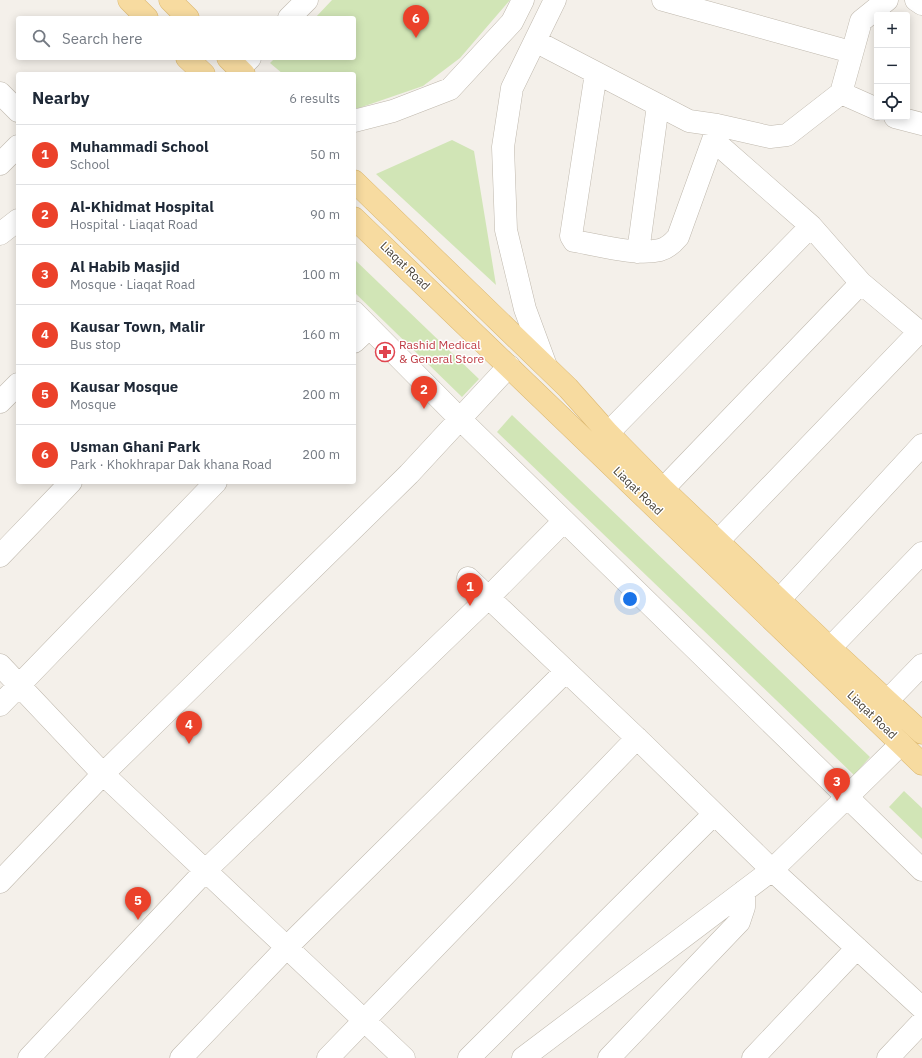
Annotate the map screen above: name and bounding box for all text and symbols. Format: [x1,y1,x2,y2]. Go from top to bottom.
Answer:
pin: 6 [403,5,429,38]
map controls [874,12,910,120]
button: + [874,12,910,48]
search box [16,16,356,60]
icon: search [30,27,52,49]
text: Search here [62,29,142,48]
button: − [874,48,910,84]
button: locate [874,84,910,120]
text: Nearby [32,87,90,109]
text: 6 results [289,90,340,107]
text: Muhammadi School [70,137,209,156]
text: 1 [41,146,49,163]
text: 50 m [310,146,340,163]
text: School [70,156,110,173]
text: Al-Khidmat Hospital [70,197,214,216]
text: 2 [41,206,49,223]
text: 90 m [310,206,340,223]
text: Hospital · Liaqat Road [70,216,198,233]
street label: Liaqat Road [377,238,433,293]
text: Al Habib Masjid [70,257,180,276]
text: 3 [41,266,49,283]
text: 100 m [302,266,340,283]
text: Mosque · Liaqat Road [70,276,195,293]
text: Kausar Town, Malir [70,317,205,336]
text: 4 [41,326,49,343]
text: 160 m [302,326,340,343]
text: Bus stop [70,336,121,353]
place label: Rashid Medical & General Store [399,337,485,366]
pharmacy icon: Rashid Medical & General Store [374,341,396,363]
pin: 2 [411,376,437,409]
text: Kausar Mosque [70,377,178,396]
text: 5 [41,386,49,403]
text: 200 m [302,386,340,403]
text: Mosque [70,396,116,413]
text: Usman Ghani Park [70,437,200,456]
text: 6 [41,446,49,463]
text: 200 m [302,446,340,463]
text: Park · Khokhrapar Dak khana Road [70,456,272,473]
street label: Liaqat Road [610,463,666,518]
pin: 1 [457,573,483,606]
your location [620,589,640,609]
street label: Liaqat Road [844,687,900,742]
pin: 4 [176,711,202,744]
pin: 3 [824,768,850,801]
pin: 5 [125,887,151,920]

